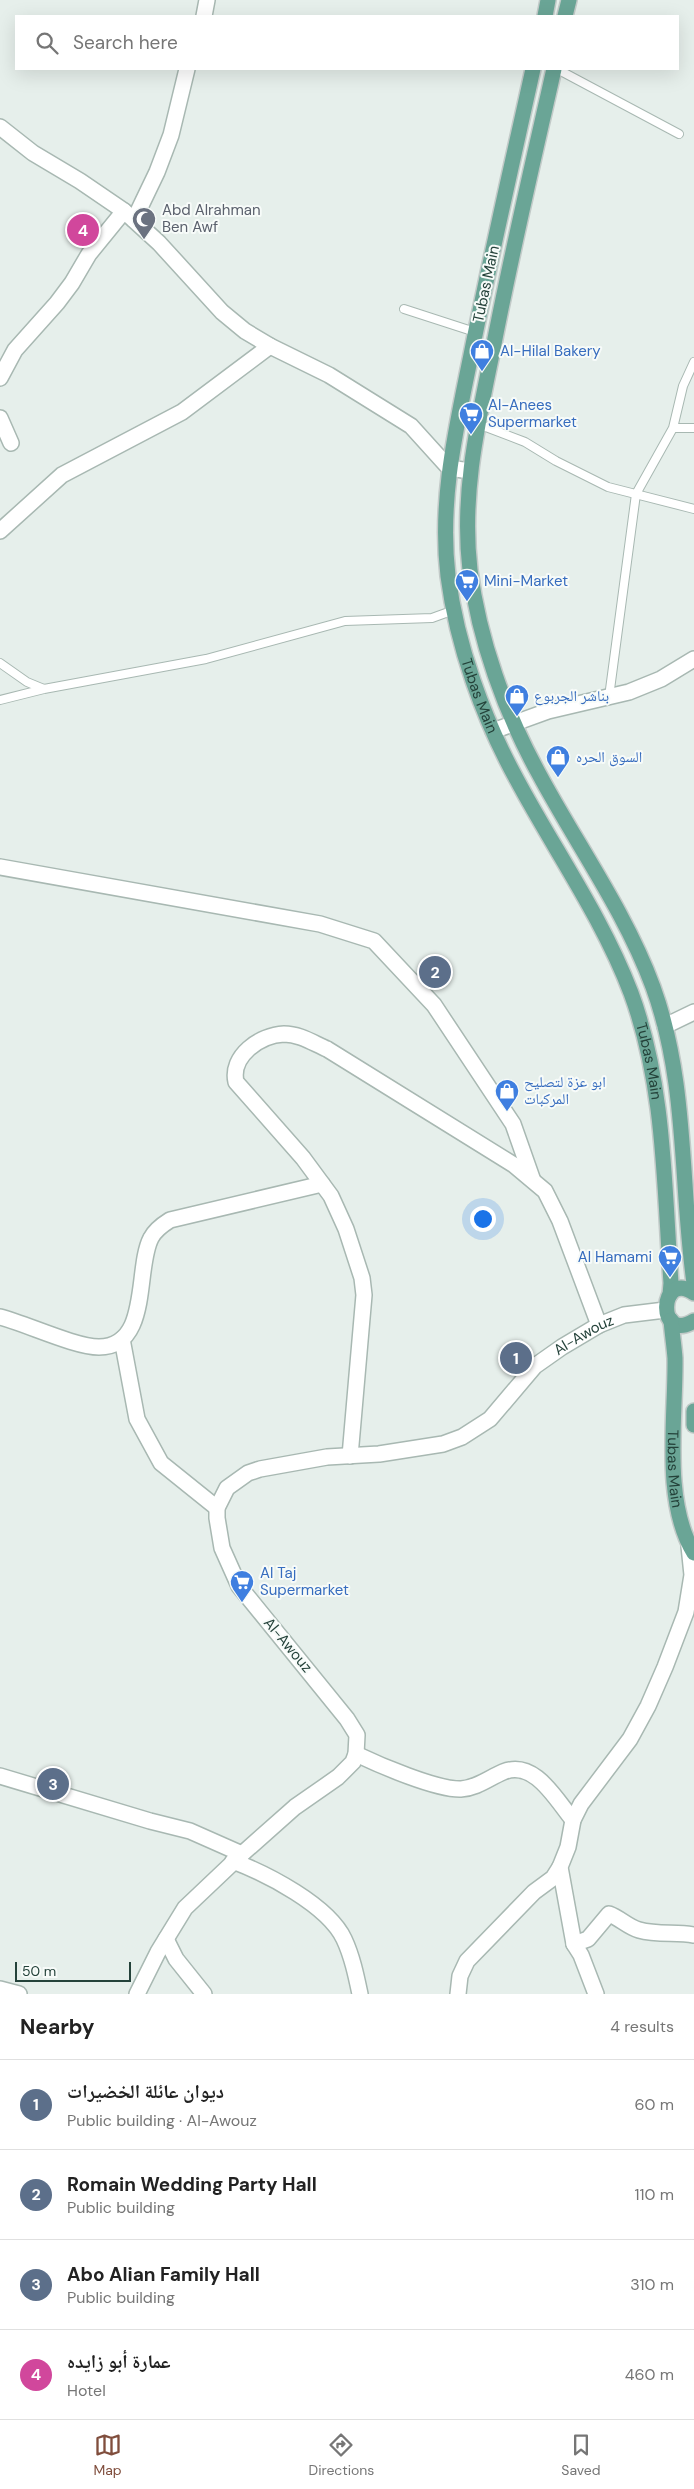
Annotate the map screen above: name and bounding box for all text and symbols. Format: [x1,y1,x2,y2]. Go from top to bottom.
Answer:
search box [15,15,679,70]
icon: search [33,29,61,57]
text: Search here [73,30,178,55]
place label: Abd Alrahman Ben Awf [162,200,261,237]
mosque icon: Abd Alrahman Ben Awf [131,206,157,240]
pin: 4 [67,211,99,249]
street label: Tubas Main [468,244,504,324]
shop icon: Al-Hilal Bakery [469,338,495,372]
place label: Al-Hilal Bakery [500,341,601,361]
place label: Al-Anees Supermarket [488,395,577,432]
supermarket icon: Al-Anees Supermarket [458,401,484,435]
supermarket icon: Mini-Market [454,568,480,602]
place label: Mini-Market [484,571,568,591]
street label: Tubas Main [456,656,503,736]
shop icon: بناشر الجربوع [504,683,530,717]
place label: بناشر الجربوع [534,686,609,706]
shop icon: السوق الحره [545,744,571,778]
place label: السوق الحره [576,747,642,767]
pin: 2 [419,953,451,991]
street label: Tubas Main [631,1020,667,1101]
place label: ابو عزة لتصليح المركبات [524,1072,606,1109]
shop icon: ابو عزة لتصليح المركبات [494,1078,520,1112]
your location [470,1206,496,1232]
supermarket icon: Al Hamami [657,1244,683,1278]
place label: Al Hamami [578,1247,652,1267]
street label: Al-Awouz [550,1310,616,1360]
pin: 1 [500,1339,532,1377]
street label: Tubas Main [663,1429,687,1509]
place label: Al Taj Supermarket [260,1563,349,1600]
supermarket icon: Al Taj Supermarket [229,1569,255,1603]
street label: Al-Awouz [259,1613,317,1677]
pin: 3 [37,1765,69,1803]
scale bar [15,1959,131,1982]
text: 50 m [22,1962,56,1980]
text: Nearby [20,2013,94,2041]
text: 4 results [610,2016,674,2037]
text: ديوان عائلة الخضيرات [67,2079,224,2104]
text: 1 [33,2094,39,2115]
text: 60 m [634,2094,674,2115]
text: Public building · Al-Awouz [67,2110,257,2131]
text: Romain Wedding Party Hall [67,2172,317,2197]
text: 2 [31,2184,41,2205]
text: 110 m [635,2184,674,2205]
text: Public building [67,2197,175,2218]
text: Abo Alian Family Hall [67,2262,260,2287]
text: 3 [31,2274,41,2295]
text: 310 m [630,2274,674,2295]
text: Public building [67,2287,175,2308]
text: عمارة أبو زايده [67,2349,171,2374]
text: 4 [31,2364,41,2385]
text: 460 m [625,2364,674,2385]
text: Hotel [67,2380,106,2401]
tab: Map [93,2431,122,2479]
tab: Directions [309,2431,374,2479]
tab: Saved [561,2431,601,2479]

